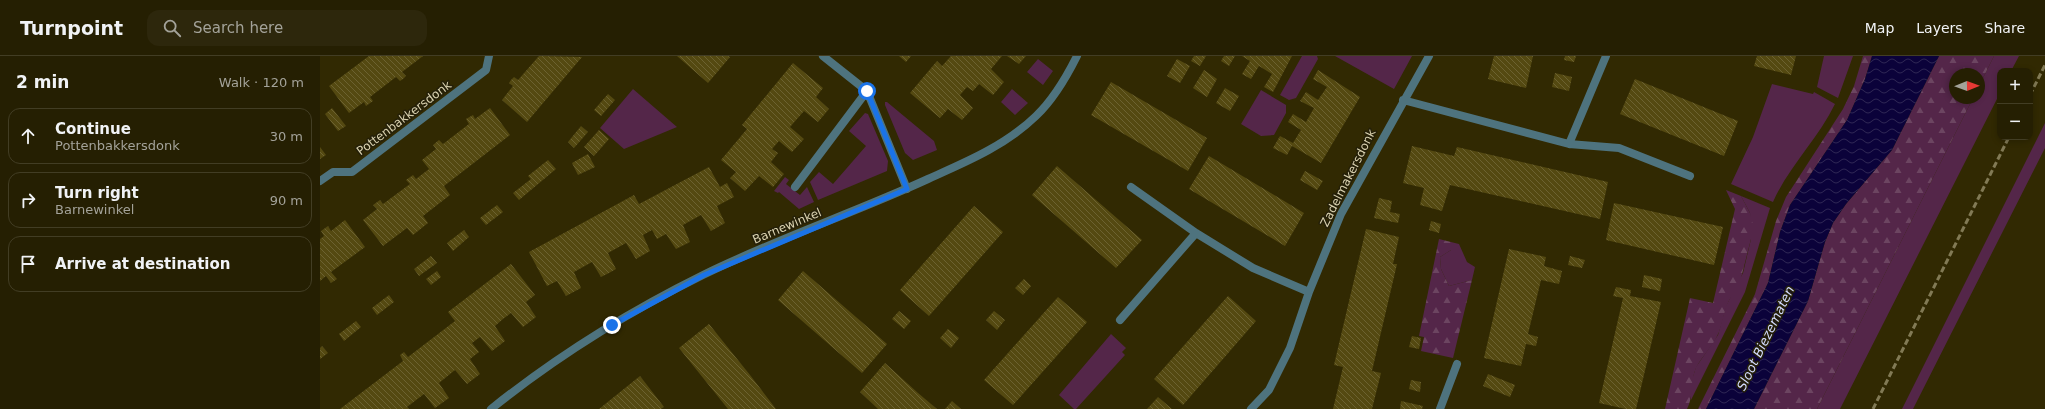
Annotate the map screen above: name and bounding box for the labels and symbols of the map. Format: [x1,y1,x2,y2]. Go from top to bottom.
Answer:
north arrow [1949,68,1985,104]
street label: Pottenbakkersdonk [354,78,454,158]
route start [858,82,876,100]
street label: Zadelmakersdonk [1317,127,1379,229]
street label: Barnewinkel [751,205,823,247]
water label: Sloot Biezematen [1734,284,1797,393]
route end [603,316,621,334]

